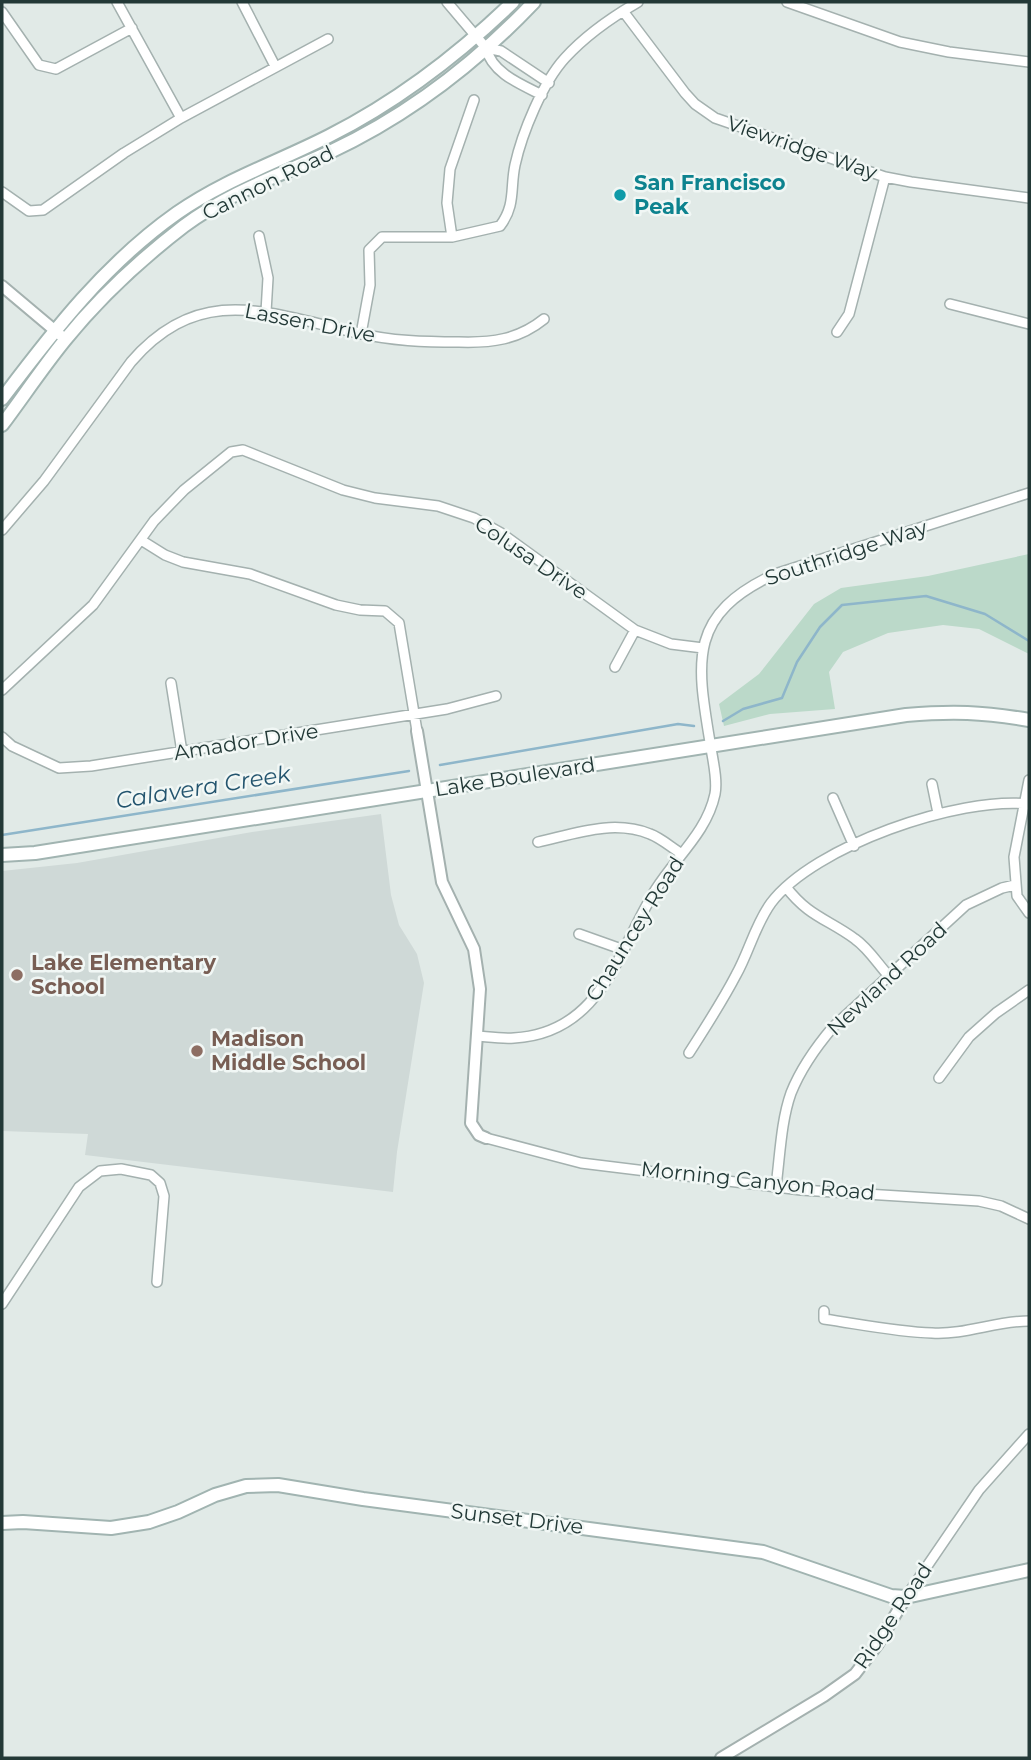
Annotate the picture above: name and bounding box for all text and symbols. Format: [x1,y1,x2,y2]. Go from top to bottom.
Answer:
street label: Viewridge Way [724,110,881,185]
street label: Cannon Road [198,140,338,225]
place label: San Francisco Peak [634,170,786,219]
marker: San Francisco Peak [612,187,628,203]
street label: Lassen Drive [243,298,378,347]
street label: Colusa Drive [470,511,592,604]
street label: Southridge Way [762,514,931,591]
street label: Amador Drive [172,718,320,765]
street label: Lake Boulevard [433,751,597,802]
water label: Calavera Creek [113,759,294,815]
street label: Chauncey Road [580,852,689,1006]
street label: Newland Road [821,917,952,1041]
place label: Lake Elementary School [31,950,216,999]
marker: Lake Elementary School [9,967,25,983]
place label: Madison Middle School [211,1026,366,1075]
marker: Madison Middle School [189,1043,205,1059]
street label: Morning Canyon Road [640,1156,876,1205]
street label: Sunset Drive [449,1498,585,1539]
street label: Ridge Road [848,1558,937,1674]

